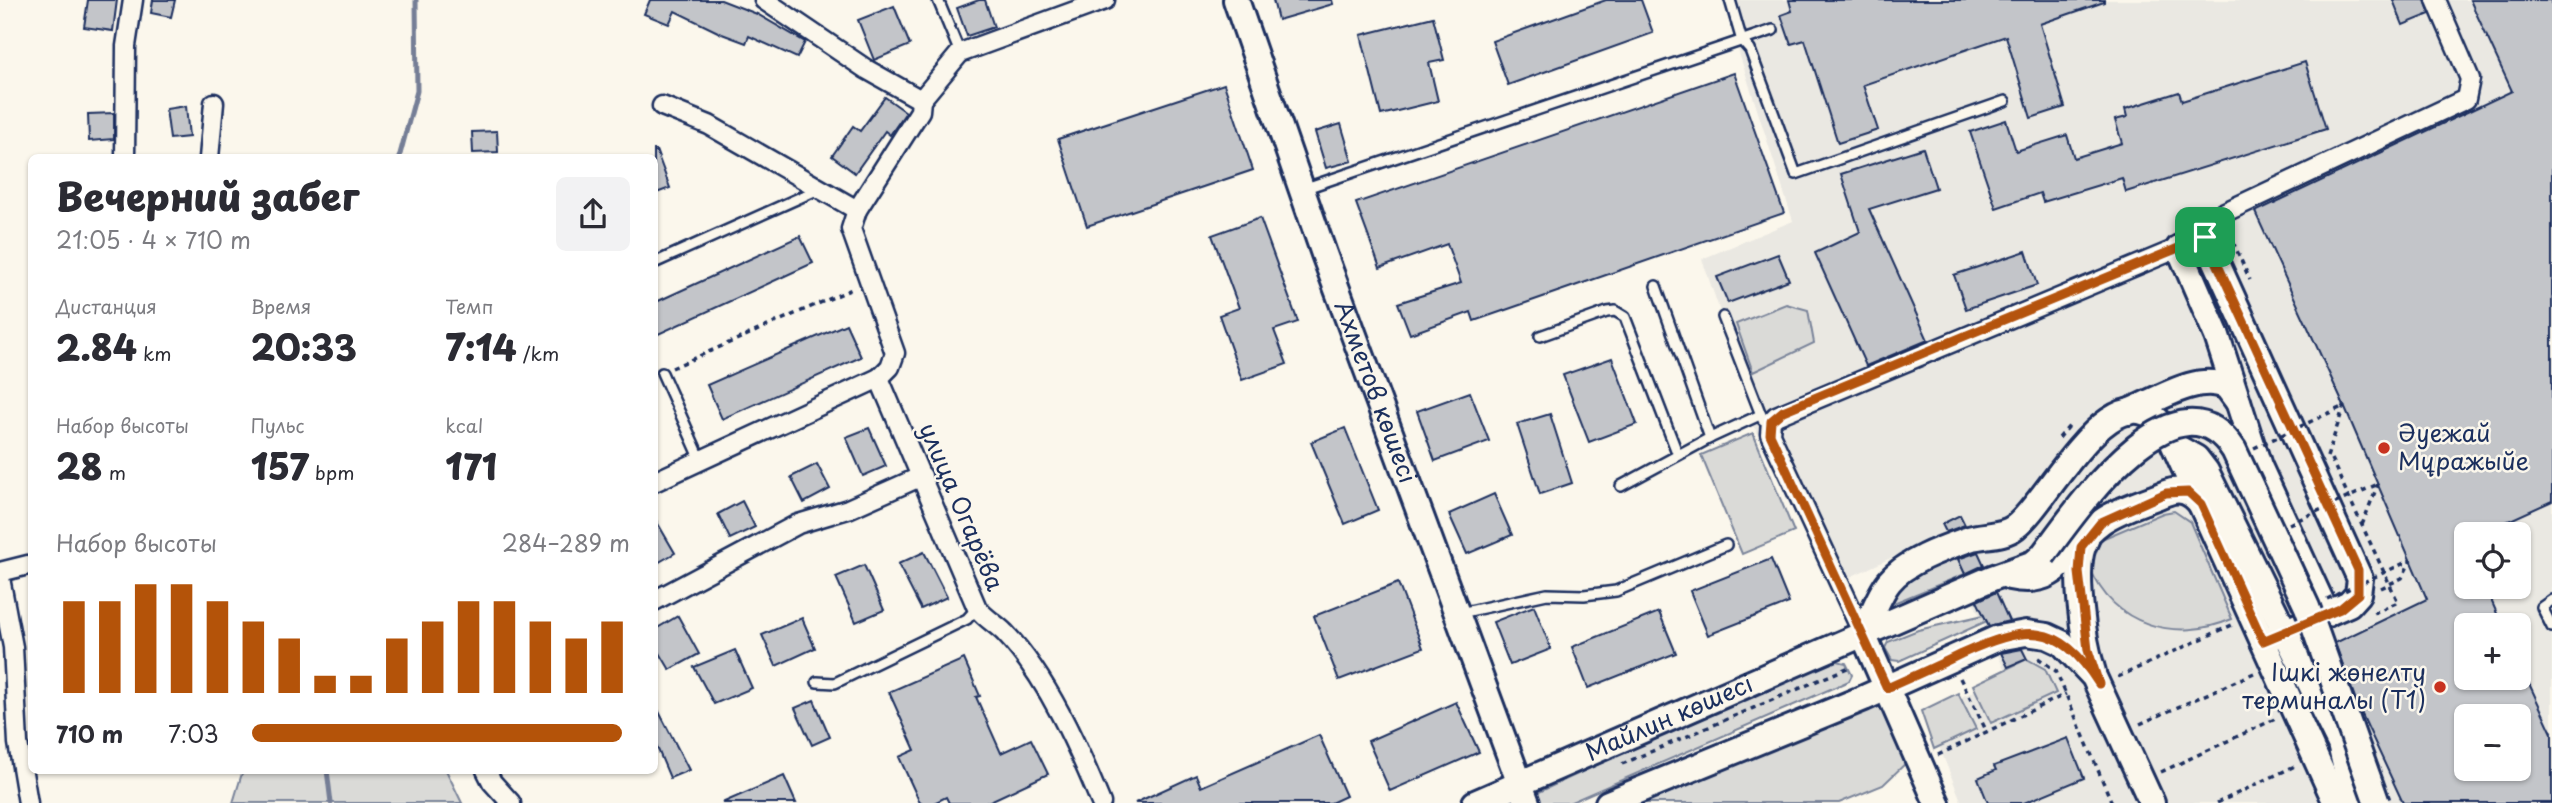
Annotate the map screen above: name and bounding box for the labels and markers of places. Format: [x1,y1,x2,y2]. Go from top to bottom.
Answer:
pin [2175,207,2235,267]
place label: Әуежай Мұражыйе [2398,414,2529,478]
marker: Әуежай Мұражыйе [2376,440,2392,456]
place label: Ішкі жөнелту терминалы (Т1) [2242,653,2426,717]
marker: Ішкі жөнелту терминалы (Т1) [2432,679,2448,695]

